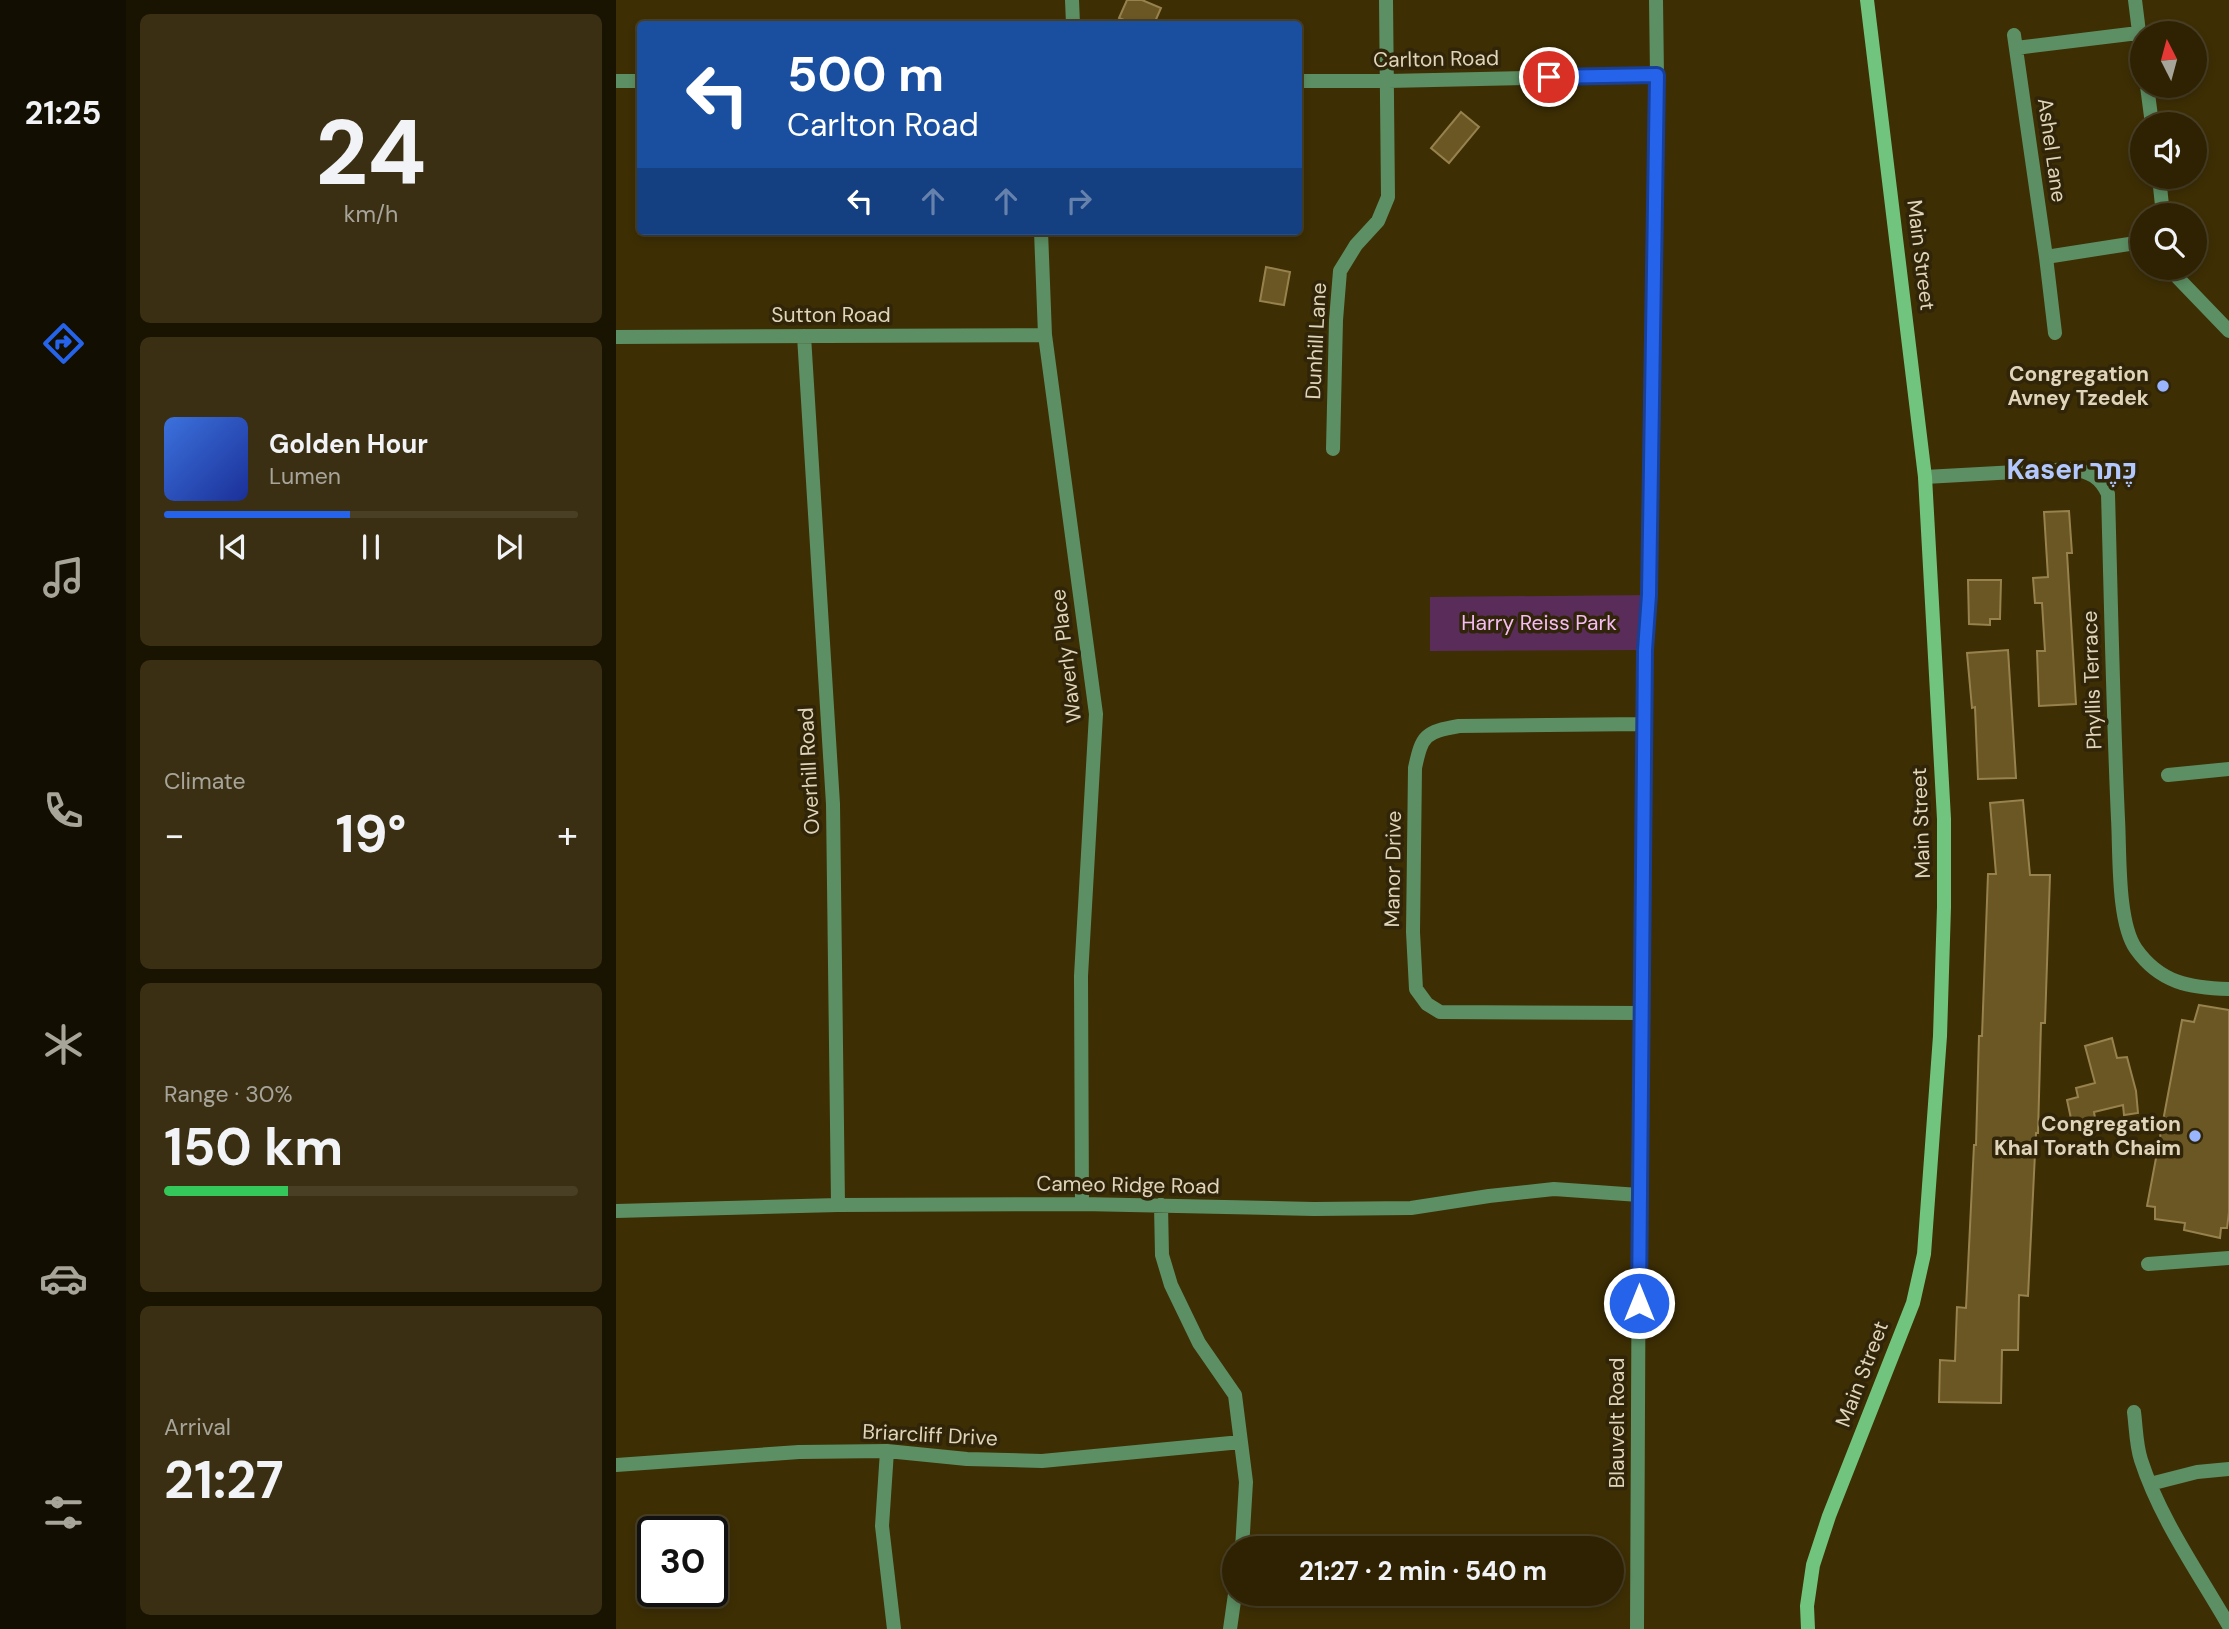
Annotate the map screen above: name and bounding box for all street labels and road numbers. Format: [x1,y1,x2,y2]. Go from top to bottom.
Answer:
street label: Carlton Road [1373,44,1499,74]
street label: Ashel Lane [2031,96,2073,204]
street label: Main Street [1900,198,1942,312]
street label: Dunhill Lane [1299,282,1333,400]
street label: Sutton Road [771,301,891,329]
street label: Waverly Place [1044,587,1088,725]
street label: Phyllis Terrace [2076,610,2108,750]
street label: Overhill Road [792,707,826,835]
street label: Main Street [1905,767,1937,879]
street label: Manor Drive [1378,810,1408,928]
street label: Cameo Ridge Road [1036,1169,1220,1201]
street label: Main Street [1829,1317,1895,1431]
street label: Blauvelt Road [1603,1358,1631,1488]
street label: Briarcliff Drive [862,1417,999,1453]

